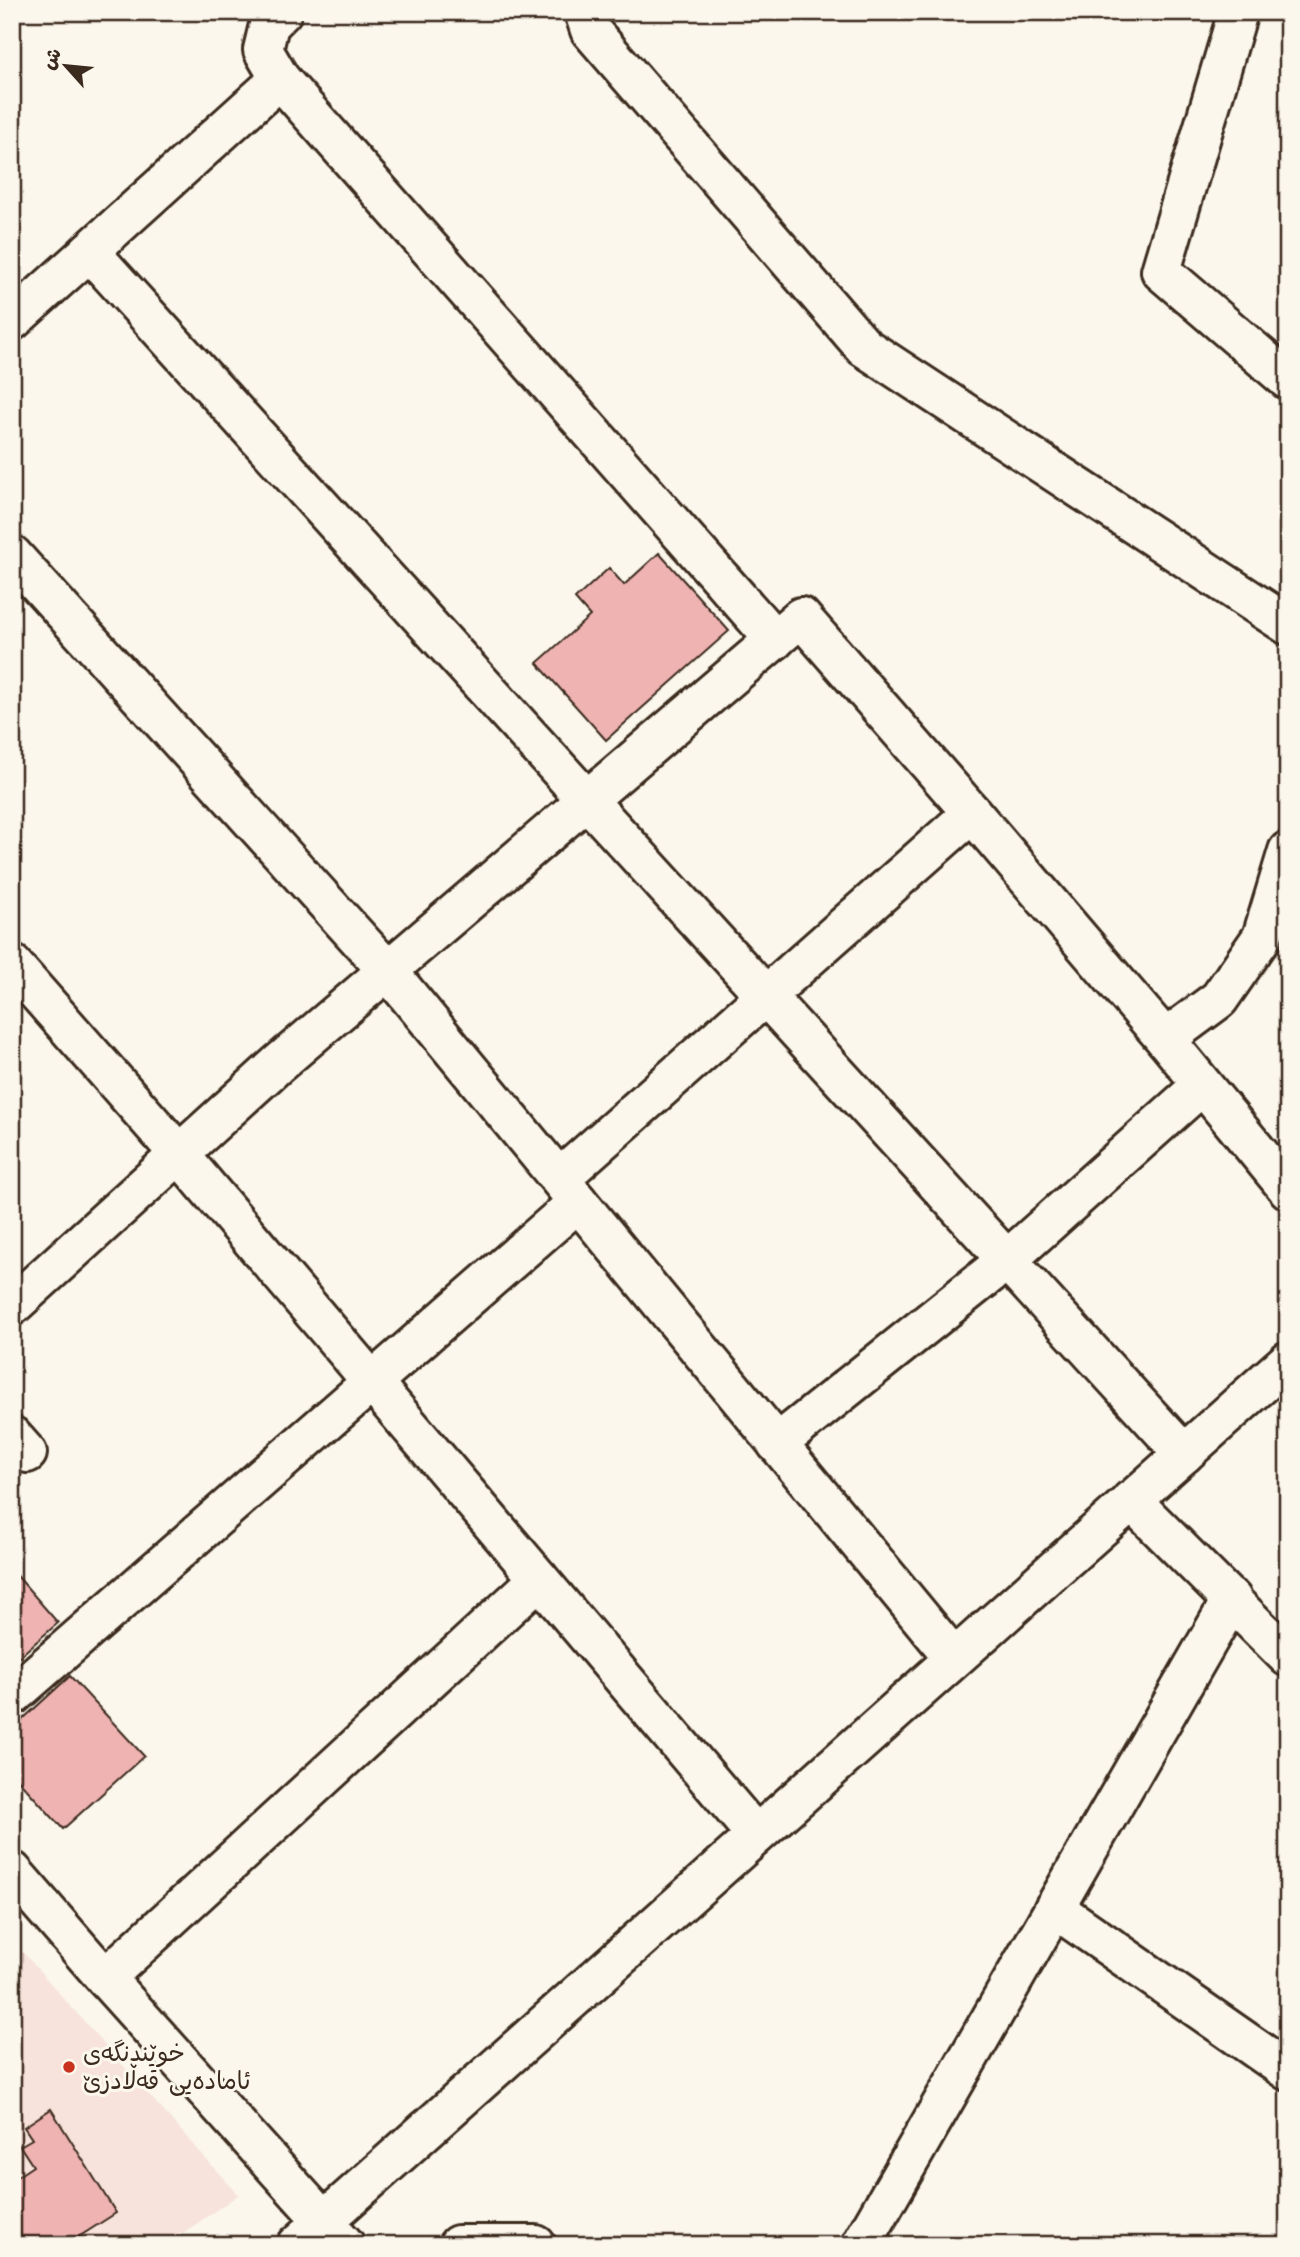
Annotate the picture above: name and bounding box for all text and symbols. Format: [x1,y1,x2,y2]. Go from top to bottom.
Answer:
north arrow [32,32,102,102]
text: ش [35,43,71,75]
place label: خوێندنگەی ئامادەیی قەڵادزێ [83,2035,251,2102]
marker: خوێندنگەی ئامادەیی قەڵادزێ [61,2059,77,2075]

